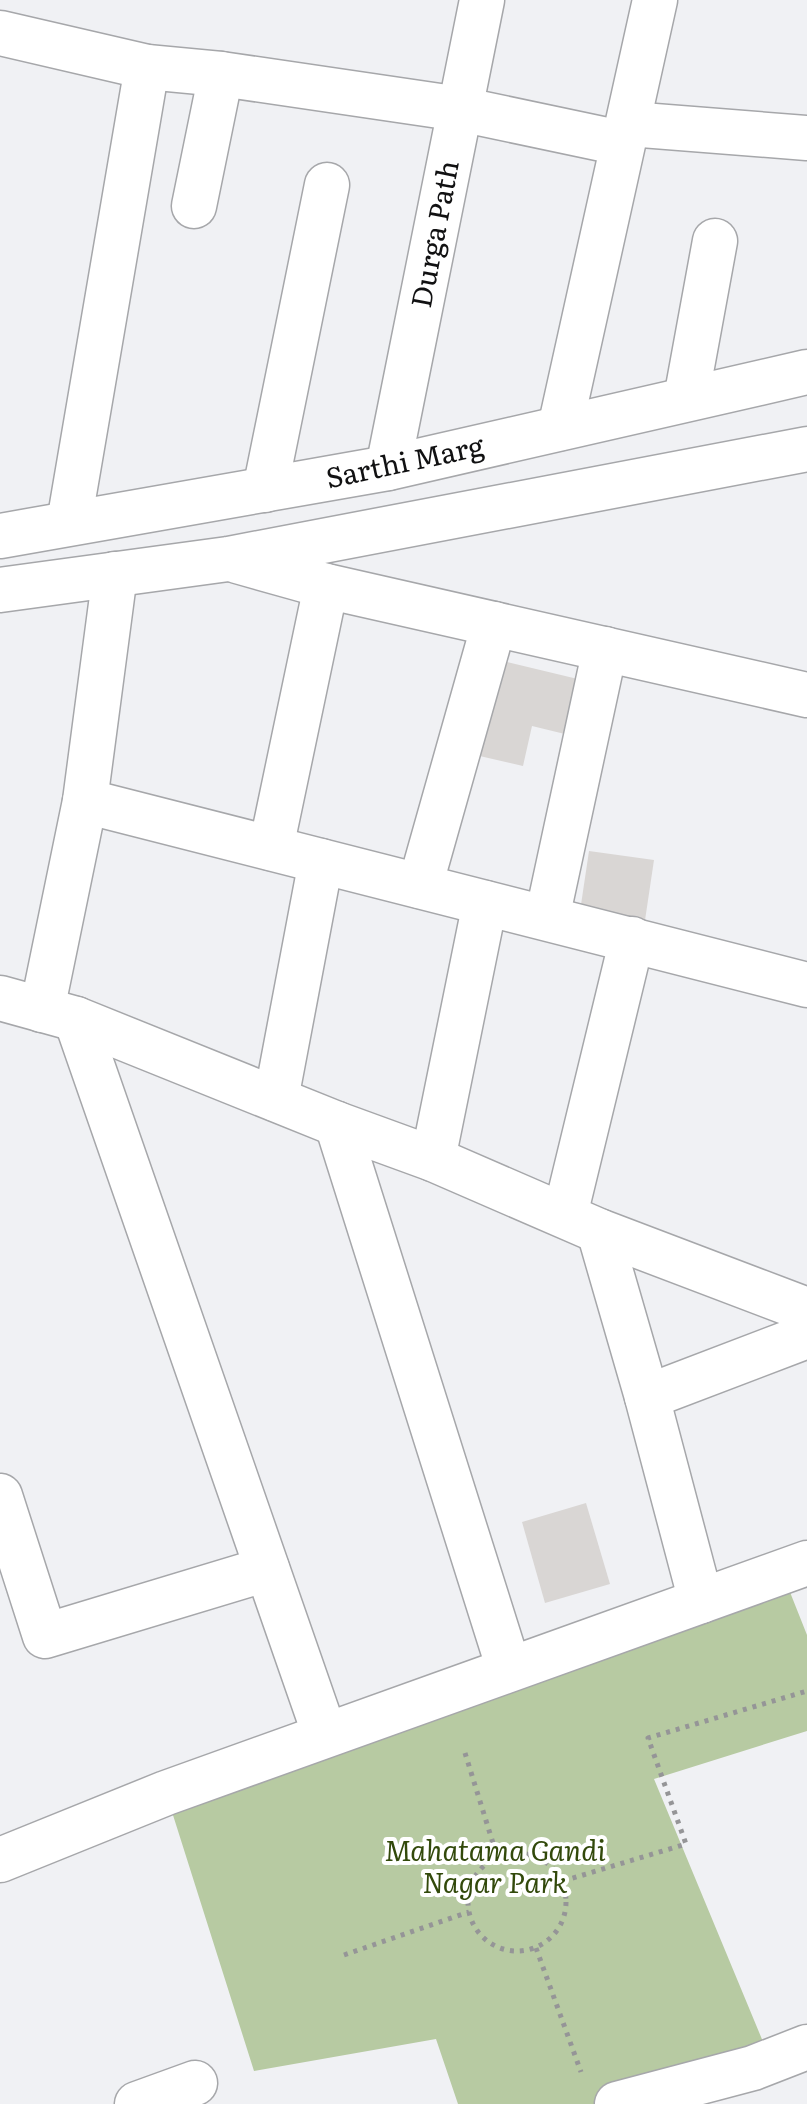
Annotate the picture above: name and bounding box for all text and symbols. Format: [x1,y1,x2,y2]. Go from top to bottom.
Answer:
street label: Durga Path [398,156,468,311]
street label: Sarthi Marg [322,423,488,497]
park label: Mahatama Gandi Nagar Park [384,1828,606,1902]

